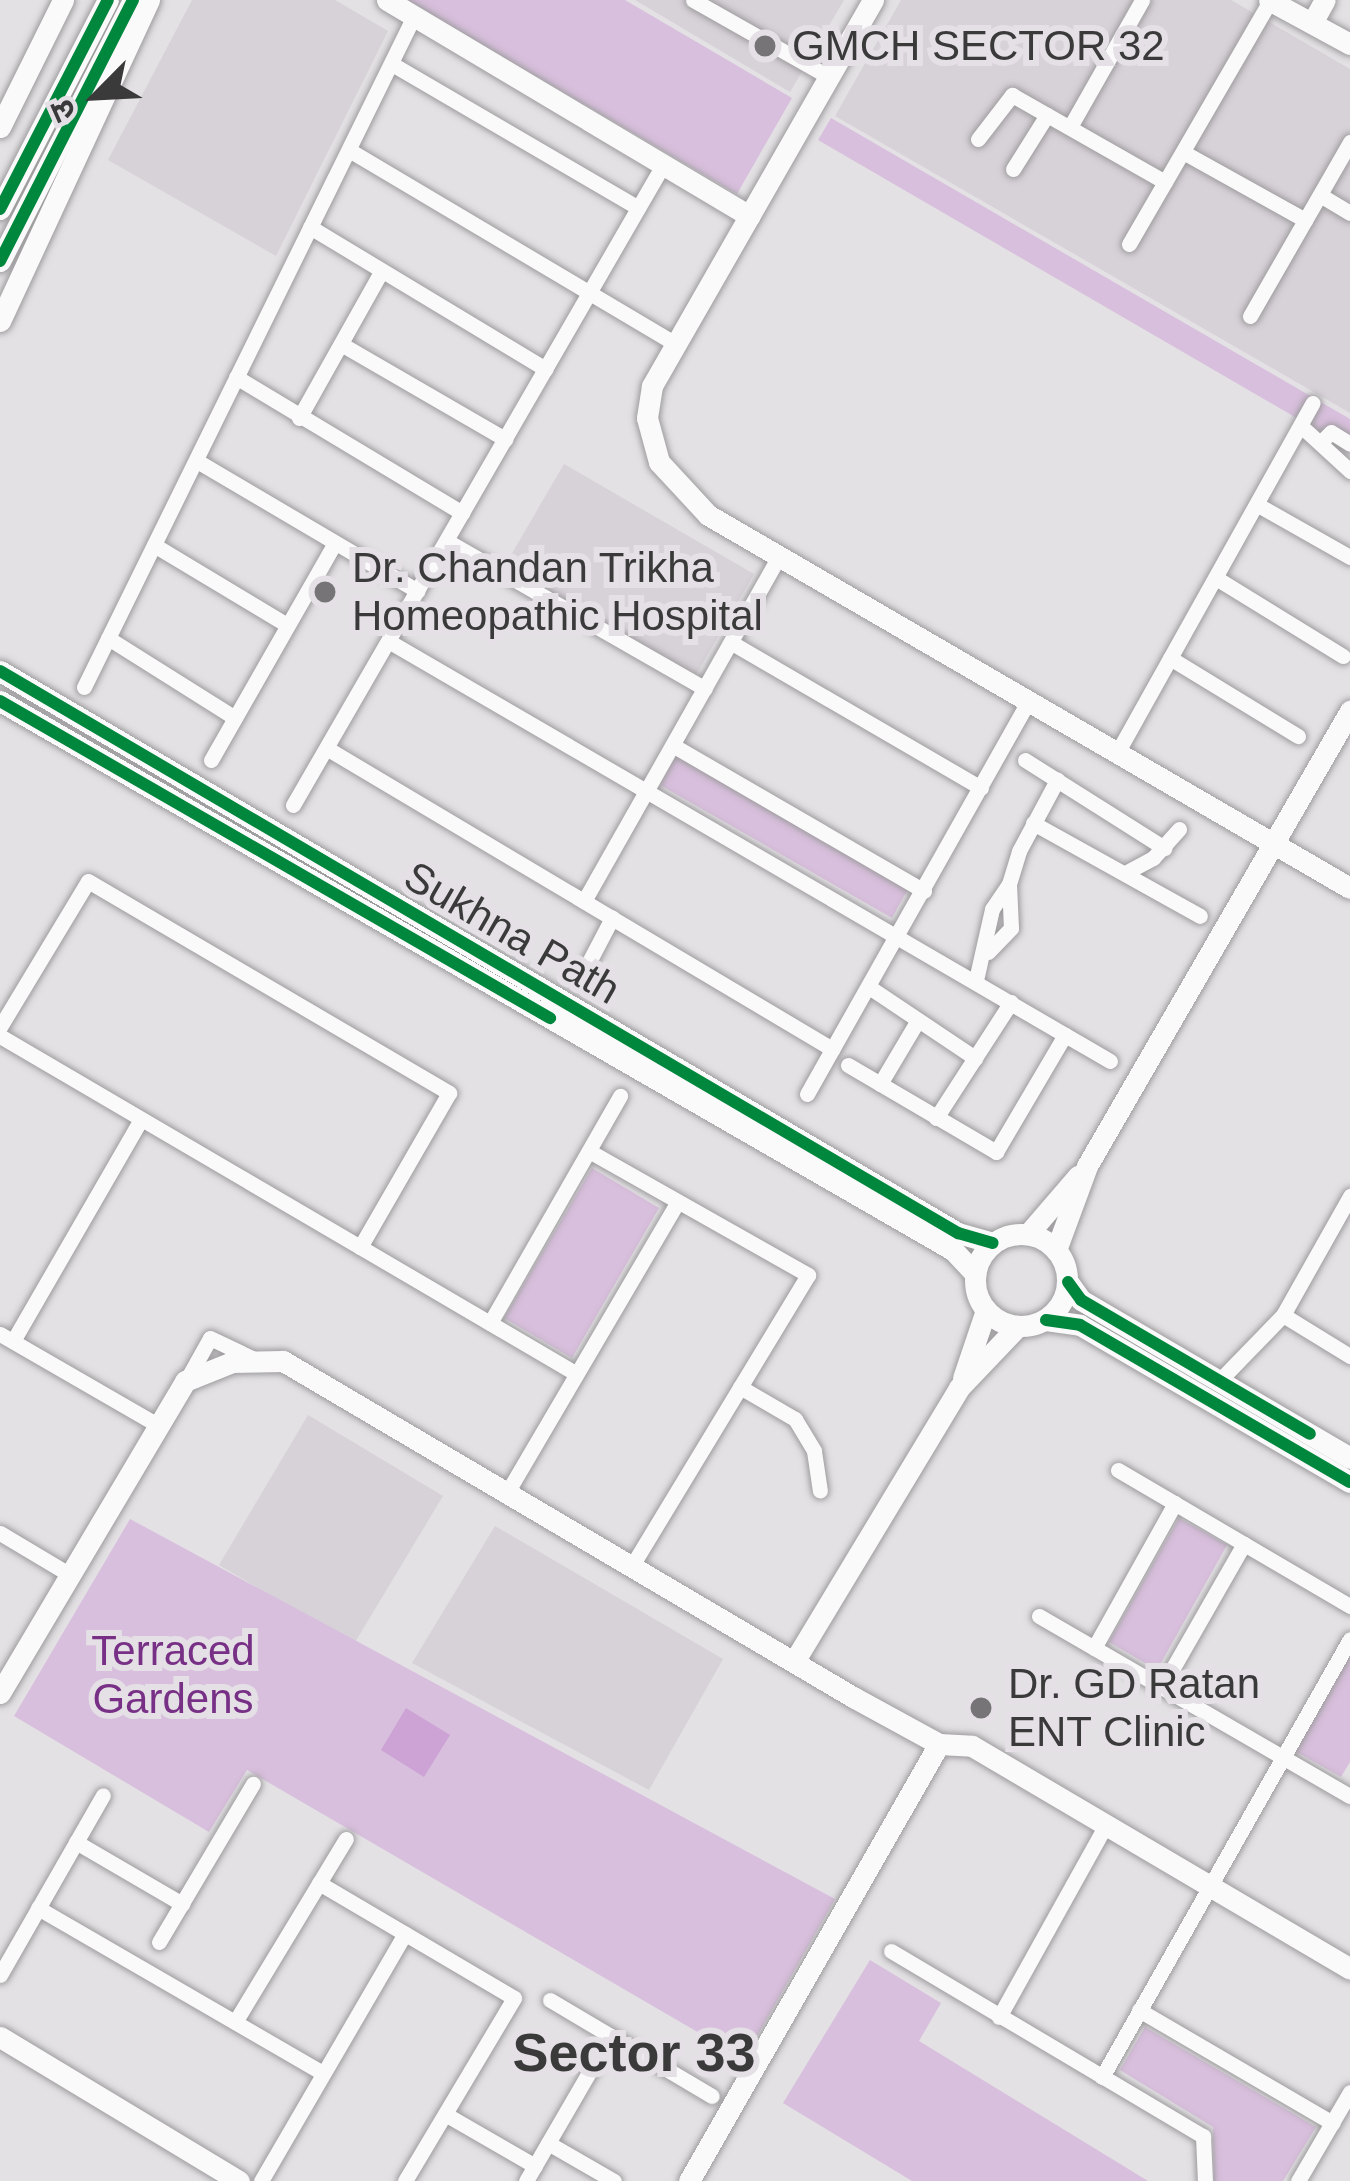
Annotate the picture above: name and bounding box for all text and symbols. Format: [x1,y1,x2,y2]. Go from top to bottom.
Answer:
place label: GMCH SECTOR 32 [792,21,1165,71]
marker: GMCH SECTOR 32 [749,30,781,62]
north arrow [36,36,156,156]
text: उ [42,94,83,127]
place label: Dr. Chandan Trikha Homeopathic Hospital [352,543,763,642]
marker: Dr. Chandan Trikha Homeopathic Hospital [309,576,341,608]
street label: Sukhna Path [395,851,629,1015]
park label: Terraced Gardens [91,1626,255,1724]
place label: Dr. GD Ratan ENT Clinic [1008,1659,1260,1758]
marker: Dr. GD Ratan ENT Clinic [965,1692,997,1724]
district label: Sector 33 [512,2020,756,2084]

